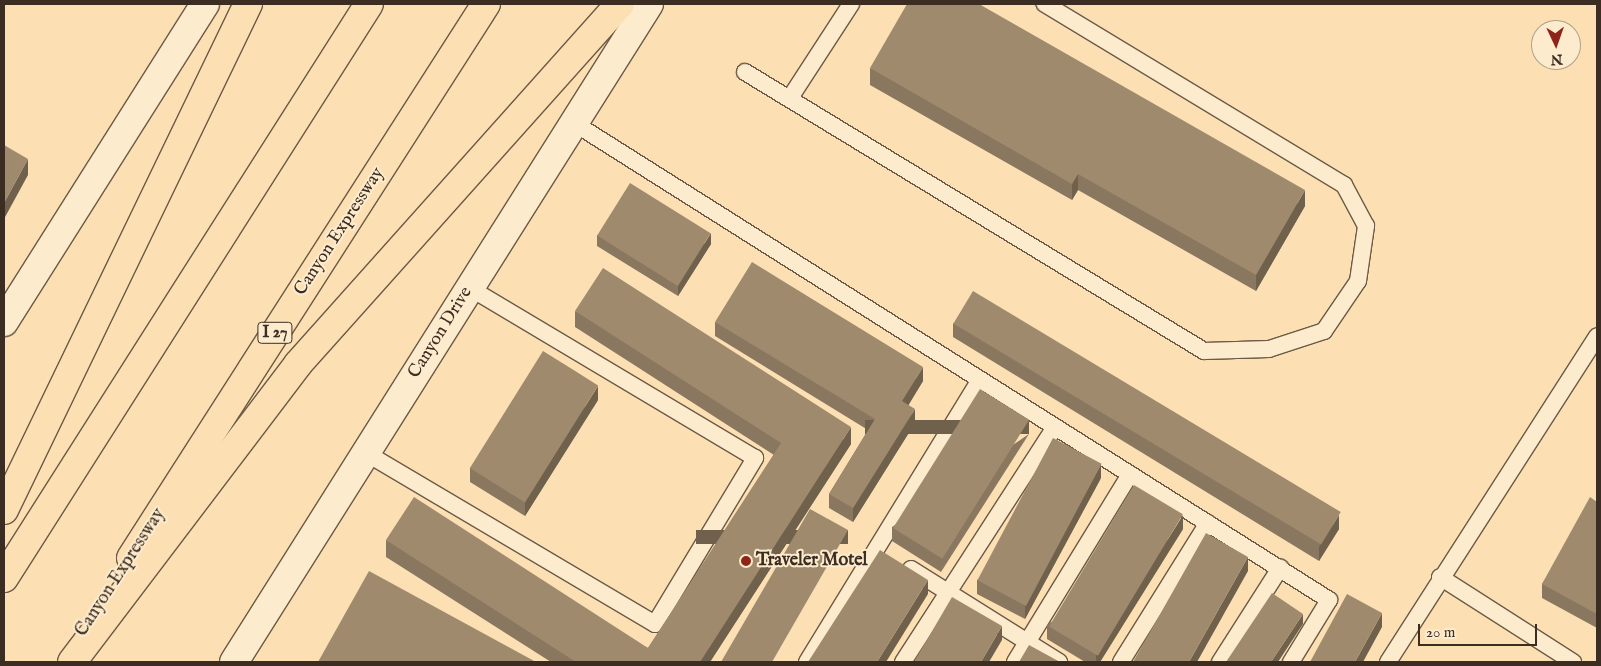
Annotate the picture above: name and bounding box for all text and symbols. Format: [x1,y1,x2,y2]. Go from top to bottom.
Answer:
north arrow [1531,20,1581,70]
text: N [1550,50,1563,68]
street label: Canyon Expressway [291,164,389,300]
street label: Canyon Drive [404,283,478,383]
road number: I 27 [256,319,294,346]
street label: Canyon Expressway [72,505,170,641]
place label: Traveler Motel [756,550,868,572]
marker: Traveler Motel [740,555,752,567]
scale bar [1421,614,1540,646]
text: 20 m [1426,623,1455,642]

